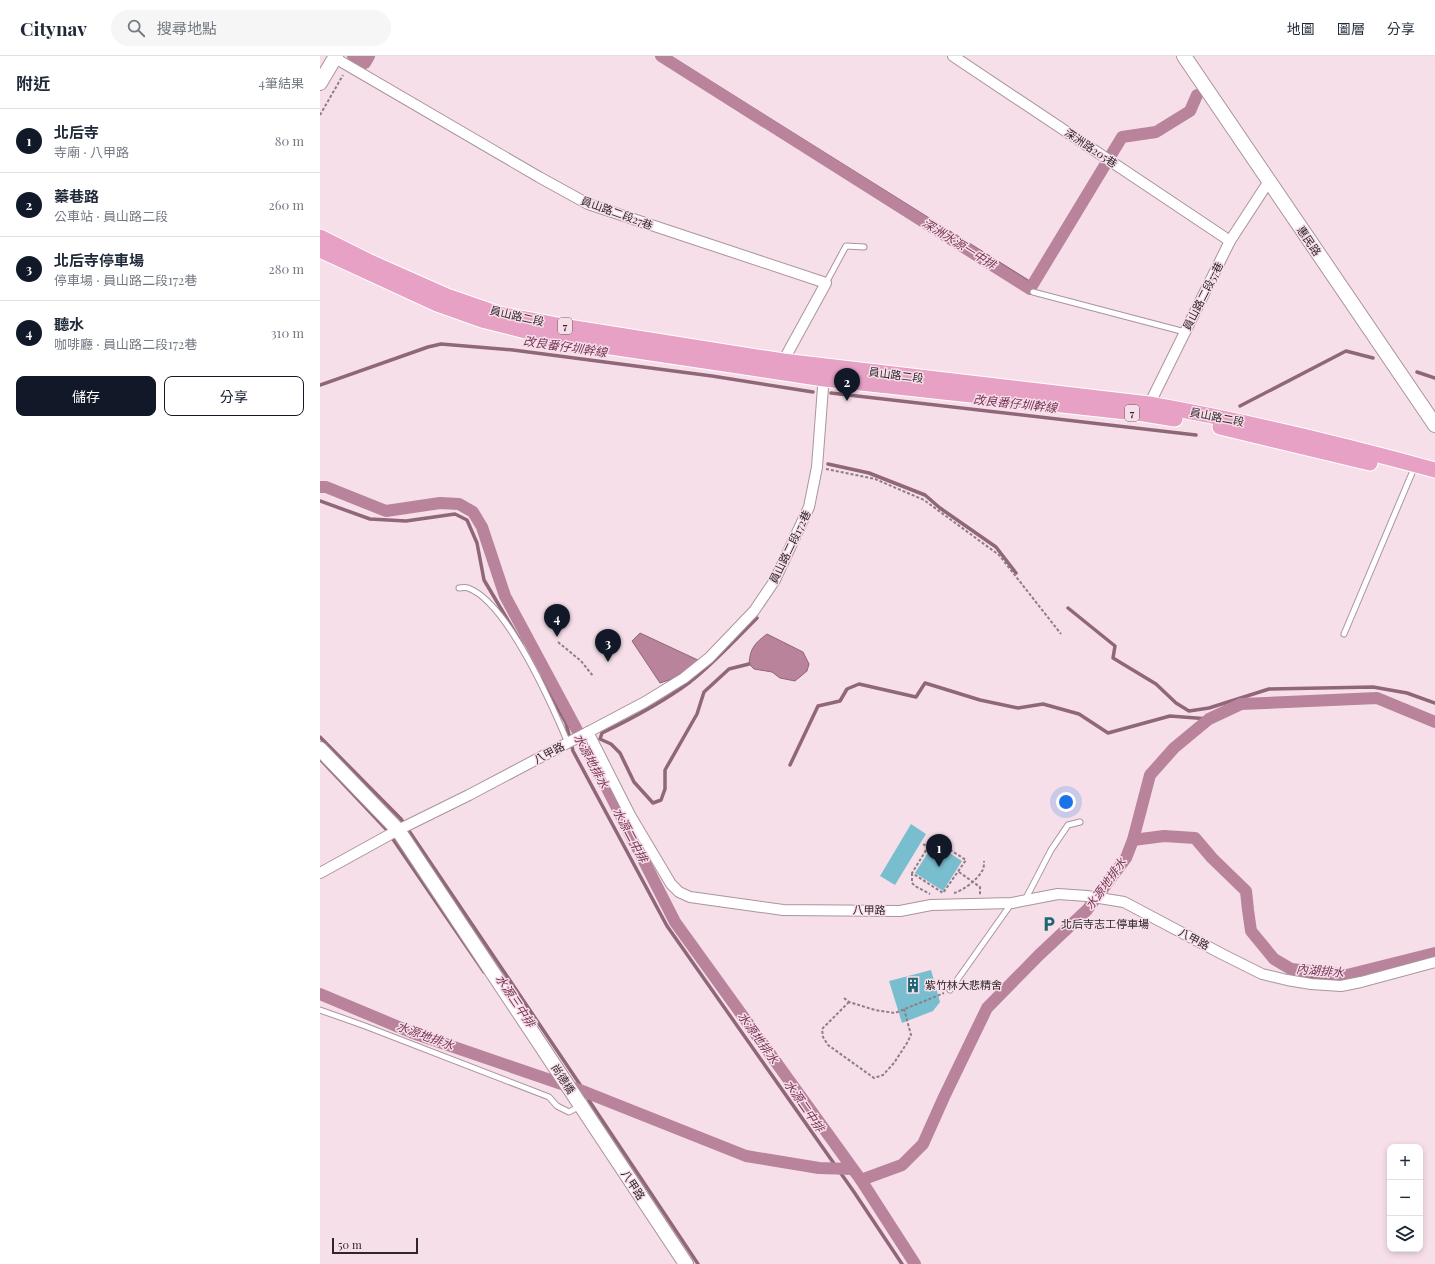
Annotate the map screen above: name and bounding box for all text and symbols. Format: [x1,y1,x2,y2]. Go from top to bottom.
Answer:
search box [111,10,391,46]
text: Citynav [20,15,87,41]
icon: search [125,17,147,39]
text: 搜尋地點 [157,18,217,38]
text: 地圖 [1287,19,1315,38]
text: 圖層 [1337,19,1365,38]
text: 分享 [1387,19,1415,38]
text: 附近 [16,72,50,94]
text: 4筆結果 [259,74,304,91]
text: 北后寺 [54,122,99,142]
street label: 深洲路205巷 [1062,124,1121,171]
text: 1 [27,132,31,149]
text: 80 m [275,132,304,149]
text: 寺廟 · 八甲路 [54,143,129,160]
text: 蓁巷路 [54,186,99,206]
street label: 員山路二段27巷 [579,193,655,233]
text: 2 [26,196,32,213]
text: 260 m [268,196,304,213]
text: 公車站 · 員山路二段 [54,207,168,224]
water label: 深洲水源一中排 [920,214,1001,273]
street label: 惠民路 [1294,223,1325,259]
text: 北后寺停車場 [54,250,144,270]
street label: 員山路二段57巷 [1179,259,1226,333]
text: 3 [26,260,32,277]
text: 280 m [268,260,304,277]
text: 停車場 · 員山路二段172巷 [54,271,197,288]
street label: 員山路二段 [489,302,546,329]
text: 聽水 [54,314,84,334]
road number: 7 [558,318,572,334]
text: 4 [26,324,32,341]
text: 310 m [271,324,304,341]
water label: 改良番仔圳幹線 [522,332,610,360]
text: 咖啡廳 · 員山路二段172巷 [54,335,197,352]
street label: 員山路二段 [868,364,924,385]
pin: 2 [834,368,860,401]
button: 儲存 [16,376,156,416]
button: 分享 [164,376,304,416]
water label: 改良番仔圳幹線 [972,391,1060,416]
street label: 員山路二段 [1189,404,1246,429]
road number: 7 [1125,405,1139,421]
street label: 員山路二段172巷 [765,508,814,586]
pin: 4 [544,604,570,637]
pin: 3 [595,629,621,662]
water label: 水源地排水 [571,730,613,792]
street label: 八甲路 [531,738,567,767]
your location [1056,792,1076,812]
water label: 水源二中排 [610,804,653,867]
pin: 1 [926,834,952,867]
water label: 水源地排水 [1081,854,1130,912]
street label: 八甲路 [852,902,886,917]
parking icon: 北后寺志工停車場 [1040,915,1058,933]
place label: 北后寺志工停車場 [1061,916,1149,931]
street label: 八甲路 [1176,924,1212,953]
water label: 內湖排水 [1295,960,1346,980]
water label: 水源三中排 [492,971,540,1031]
building icon: 紫竹林大悲精舍 [904,976,922,994]
place label: 紫竹林大悲精舍 [925,977,1002,992]
water label: 水源地排水 [735,1008,783,1067]
water label: 水源地排水 [394,1017,457,1053]
street label: 尚德橋 [548,1061,579,1097]
water label: 水源二中排 [781,1076,830,1136]
map controls [1387,1144,1423,1252]
button: + [1387,1144,1423,1180]
street label: 八甲路 [618,1167,649,1203]
button: − [1387,1180,1423,1216]
button: layers [1387,1216,1423,1252]
scale bar [332,1236,418,1255]
text: 50 m [338,1237,362,1252]

